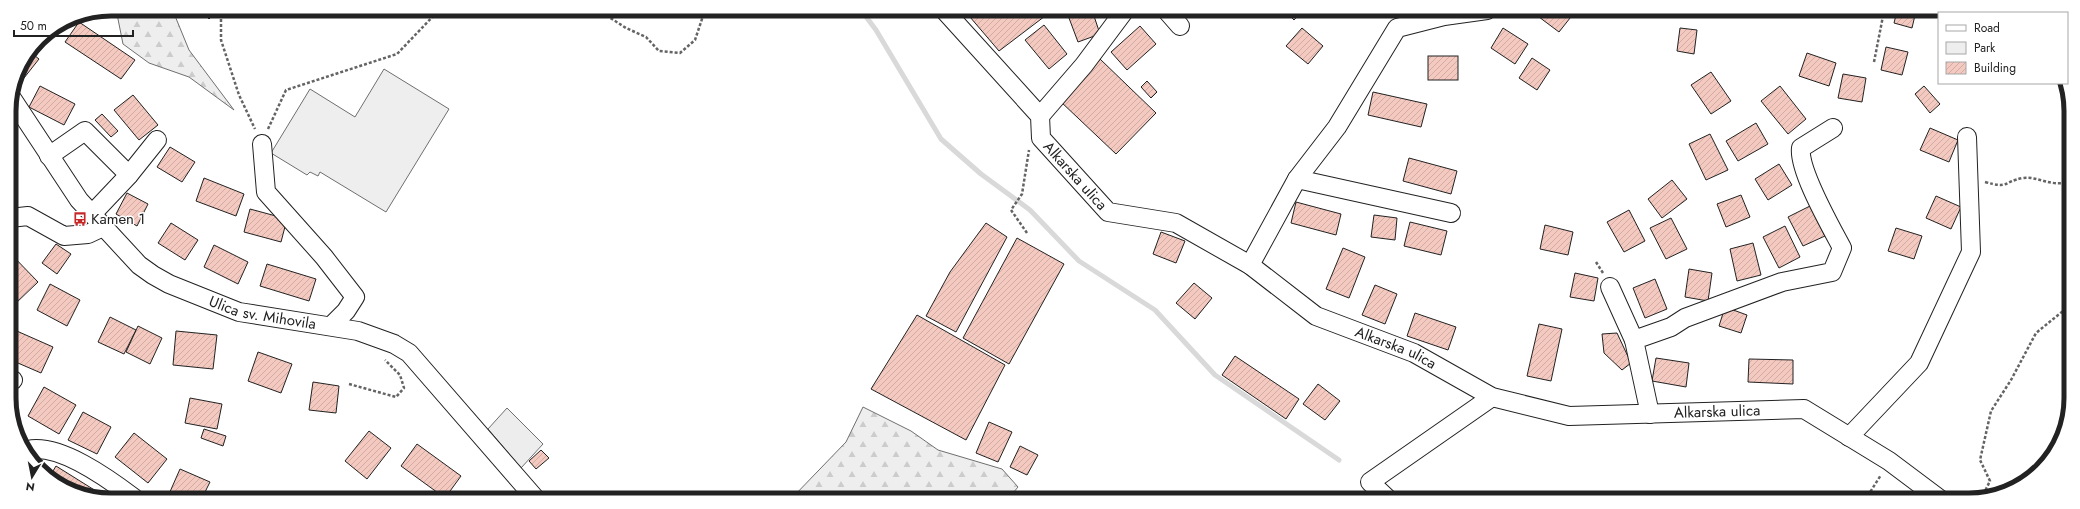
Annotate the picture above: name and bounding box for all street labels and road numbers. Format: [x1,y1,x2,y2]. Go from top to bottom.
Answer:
street label: Alkarska ulica [1038,136,1112,215]
street label: Ulica sv. Mihovila [206,290,318,335]
street label: Alkarska ulica [1352,321,1440,374]
street label: Alkarska ulica [1674,399,1761,424]

